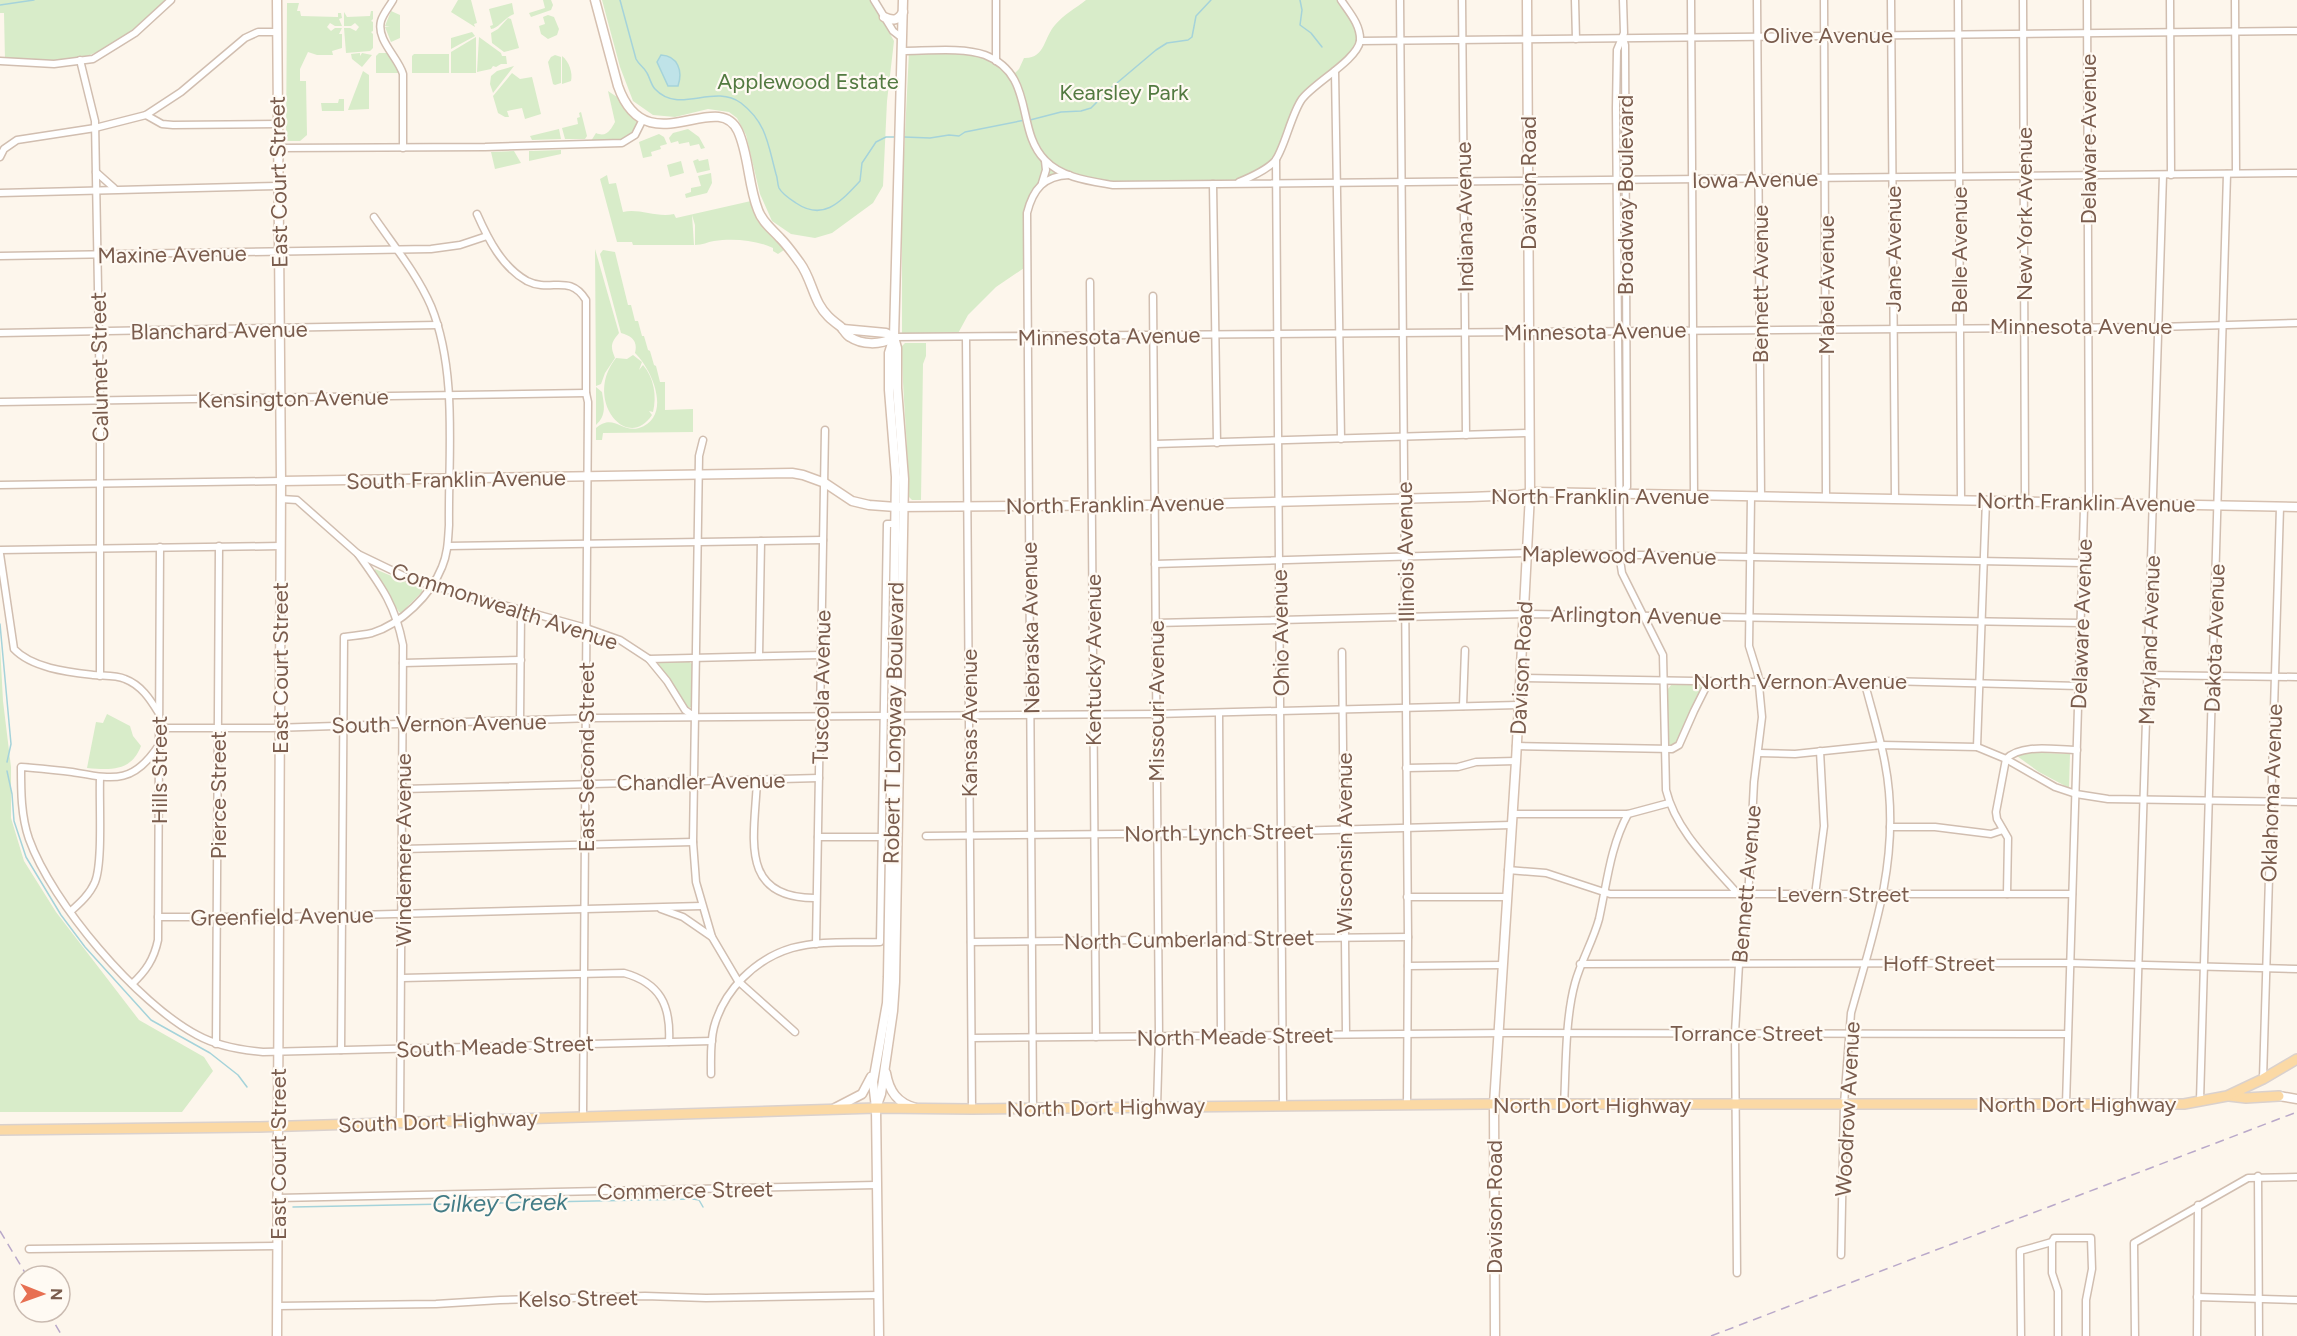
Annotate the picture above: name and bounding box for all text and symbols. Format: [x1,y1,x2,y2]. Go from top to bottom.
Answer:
street label: Olive Avenue [1763,22,1893,49]
street label: Delaware Avenue [2075,54,2102,224]
park label: Applewood Estate [717,68,899,95]
park label: Kearsley Park [1059,79,1189,106]
street label: Broadway Boulevard [1612,95,1639,295]
street label: East Court Street [264,96,293,268]
street label: Davison Road [1515,116,1542,250]
street label: New York Avenue [2011,127,2038,301]
street label: Indiana Avenue [1450,141,1479,293]
street label: Iowa Avenue [1692,165,1818,194]
street label: Jane Avenue [1880,186,1907,312]
street label: Belle Avenue [1946,187,1973,313]
street label: Bennett Avenue [1747,205,1774,363]
street label: Mabel Avenue [1813,215,1840,355]
street label: Maxine Avenue [97,240,247,269]
street label: Calumet Street [85,292,114,442]
street label: Minnesota Avenue [1990,313,2172,340]
street label: Blanchard Avenue [130,315,308,346]
street label: Minnesota Avenue [1503,316,1687,347]
street label: Minnesota Avenue [1017,321,1201,352]
street label: Kensington Avenue [197,383,389,414]
street label: South Franklin Avenue [346,464,566,495]
street label: Illinois Avenue [1391,481,1420,623]
street label: North Franklin Avenue [1491,483,1709,510]
street label: North Franklin Avenue [1976,487,2196,518]
street label: North Franklin Avenue [1005,489,1225,520]
street label: Delaware Avenue [2065,538,2098,710]
street label: Maplewood Avenue [1521,540,1717,571]
street label: Nebraska Avenue [1015,542,1046,714]
street label: Maryland Avenue [2133,555,2166,725]
street label: Commonwealth Avenue [388,557,621,656]
street label: Dakota Avenue [2198,563,2231,713]
street label: Ohio Avenue [1266,569,1295,697]
street label: Kentucky Avenue [1080,574,1107,746]
street label: East Court Street [267,582,294,754]
street label: Robert T Longway Boulevard [878,582,909,864]
street label: Davison Road [1505,600,1538,736]
street label: Arlington Avenue [1550,601,1722,630]
street label: Tuscola Avenue [807,610,836,764]
street label: Missouri Avenue [1143,620,1170,782]
street label: Kansas Avenue [956,649,983,797]
street label: East Second Street [573,662,600,852]
street label: North Vernon Avenue [1693,668,1907,695]
street label: Oklahoma Avenue [2255,703,2288,883]
street label: South Vernon Avenue [331,708,547,739]
street label: Hills Street [146,716,173,824]
street label: Pierce Street [205,731,232,859]
street label: Windemere Avenue [390,753,417,947]
street label: Wisconsin Avenue [1331,753,1358,933]
street label: Chandler Avenue [616,767,786,796]
street label: Bennett Avenue [1726,804,1767,964]
street label: North Lynch Street [1124,817,1314,848]
street label: Levern Street [1776,881,1910,908]
street label: Greenfield Avenue [190,901,374,932]
street label: North Cumberland Street [1063,924,1315,955]
street label: Hoff Street [1883,950,1995,977]
street label: Torrance Street [1671,1020,1823,1047]
street label: North Meade Street [1136,1021,1334,1052]
street label: Woodrow Avenue [1829,1021,1866,1197]
street label: South Meade Street [395,1030,595,1063]
street label: East Court Street [265,1068,292,1240]
street label: North Dort Highway [1978,1091,2177,1118]
street label: North Dort Highway [1006,1092,1206,1123]
street label: North Dort Highway [1493,1092,1692,1119]
street label: South Dort Highway [338,1105,539,1138]
street label: Davison Road [1481,1140,1508,1274]
street label: Commerce Street [597,1175,773,1206]
water label: Gilkey Creek [432,1187,569,1218]
north arrow [12,1264,72,1324]
street label: Kelso Street [518,1284,638,1313]
text: N [47,1288,66,1301]

